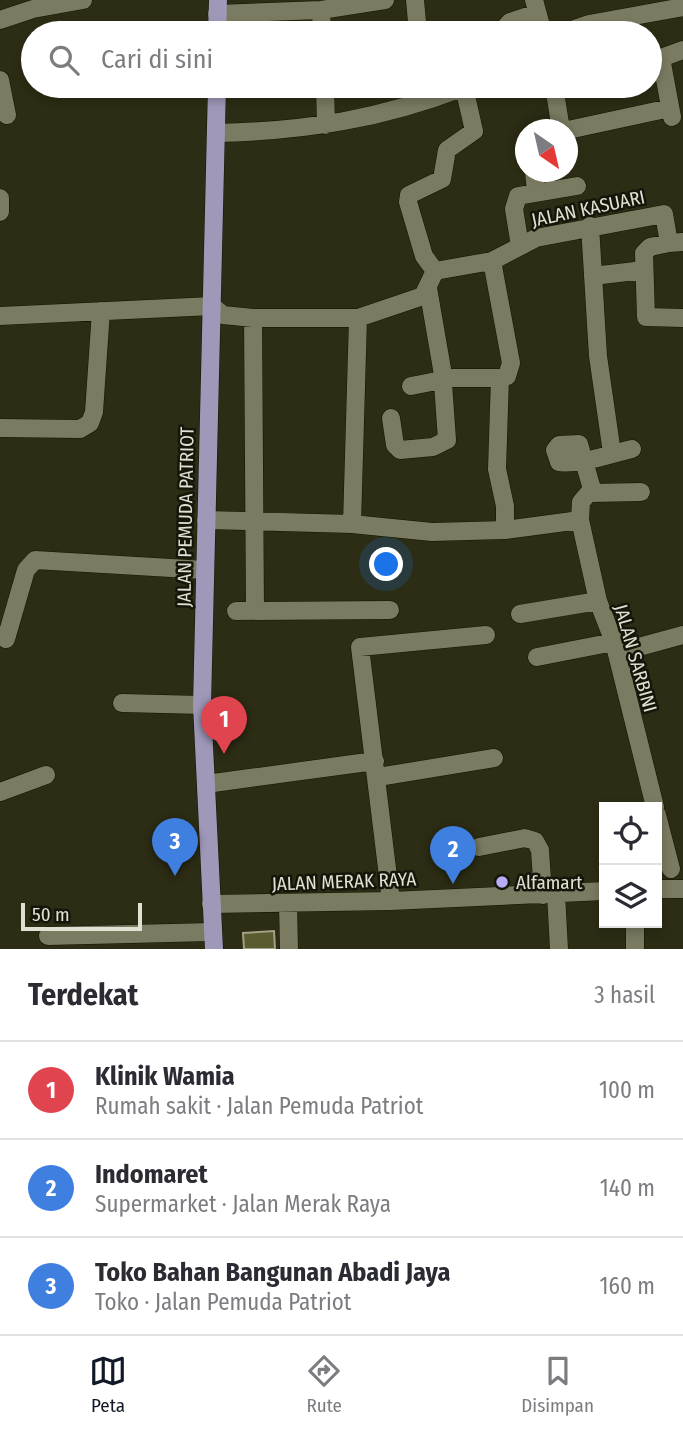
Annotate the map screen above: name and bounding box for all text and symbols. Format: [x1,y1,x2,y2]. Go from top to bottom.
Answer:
search box [21,21,662,98]
icon: search [45,41,83,79]
text: Cari di sini [101,44,213,75]
north arrow [515,119,578,182]
street label: JALAN KASUARI [529,185,647,232]
street label: JALAN PEMUDA PATRIOT [172,426,199,607]
your location [369,547,403,581]
street label: JALAN SARBINI [609,602,662,715]
pin: 1 [201,696,247,754]
map controls [599,802,662,928]
button: locate [599,802,662,865]
pin: 3 [152,818,198,876]
pin: 2 [430,826,476,884]
button: layers [599,865,662,928]
street label: JALAN MERAK RAYA [271,867,417,896]
place label: Alfamart [516,871,583,894]
marker: Alfamart [494,874,510,890]
scale bar [21,900,142,932]
text: 50 m [32,903,70,926]
text: Terdekat [28,977,138,1013]
text: 3 hasil [594,981,655,1009]
text: Klinik Wamia [95,1061,235,1092]
text: 1 [46,1076,56,1104]
text: 100 m [599,1076,655,1104]
text: Rumah sakit · Jalan Pemuda Patriot [95,1092,423,1120]
text: Indomaret [95,1159,208,1190]
text: 2 [46,1174,56,1202]
text: 140 m [600,1174,655,1202]
text: Supermarket · Jalan Merak Raya [95,1190,391,1218]
text: Toko Bahan Bangunan Abadi Jaya [95,1257,450,1288]
text: 3 [46,1272,56,1300]
text: 160 m [600,1272,655,1300]
text: Toko · Jalan Pemuda Patriot [95,1288,351,1316]
tab: Peta [89,1352,127,1417]
tab: Rute [305,1352,343,1417]
tab: Disimpan [521,1352,594,1417]

